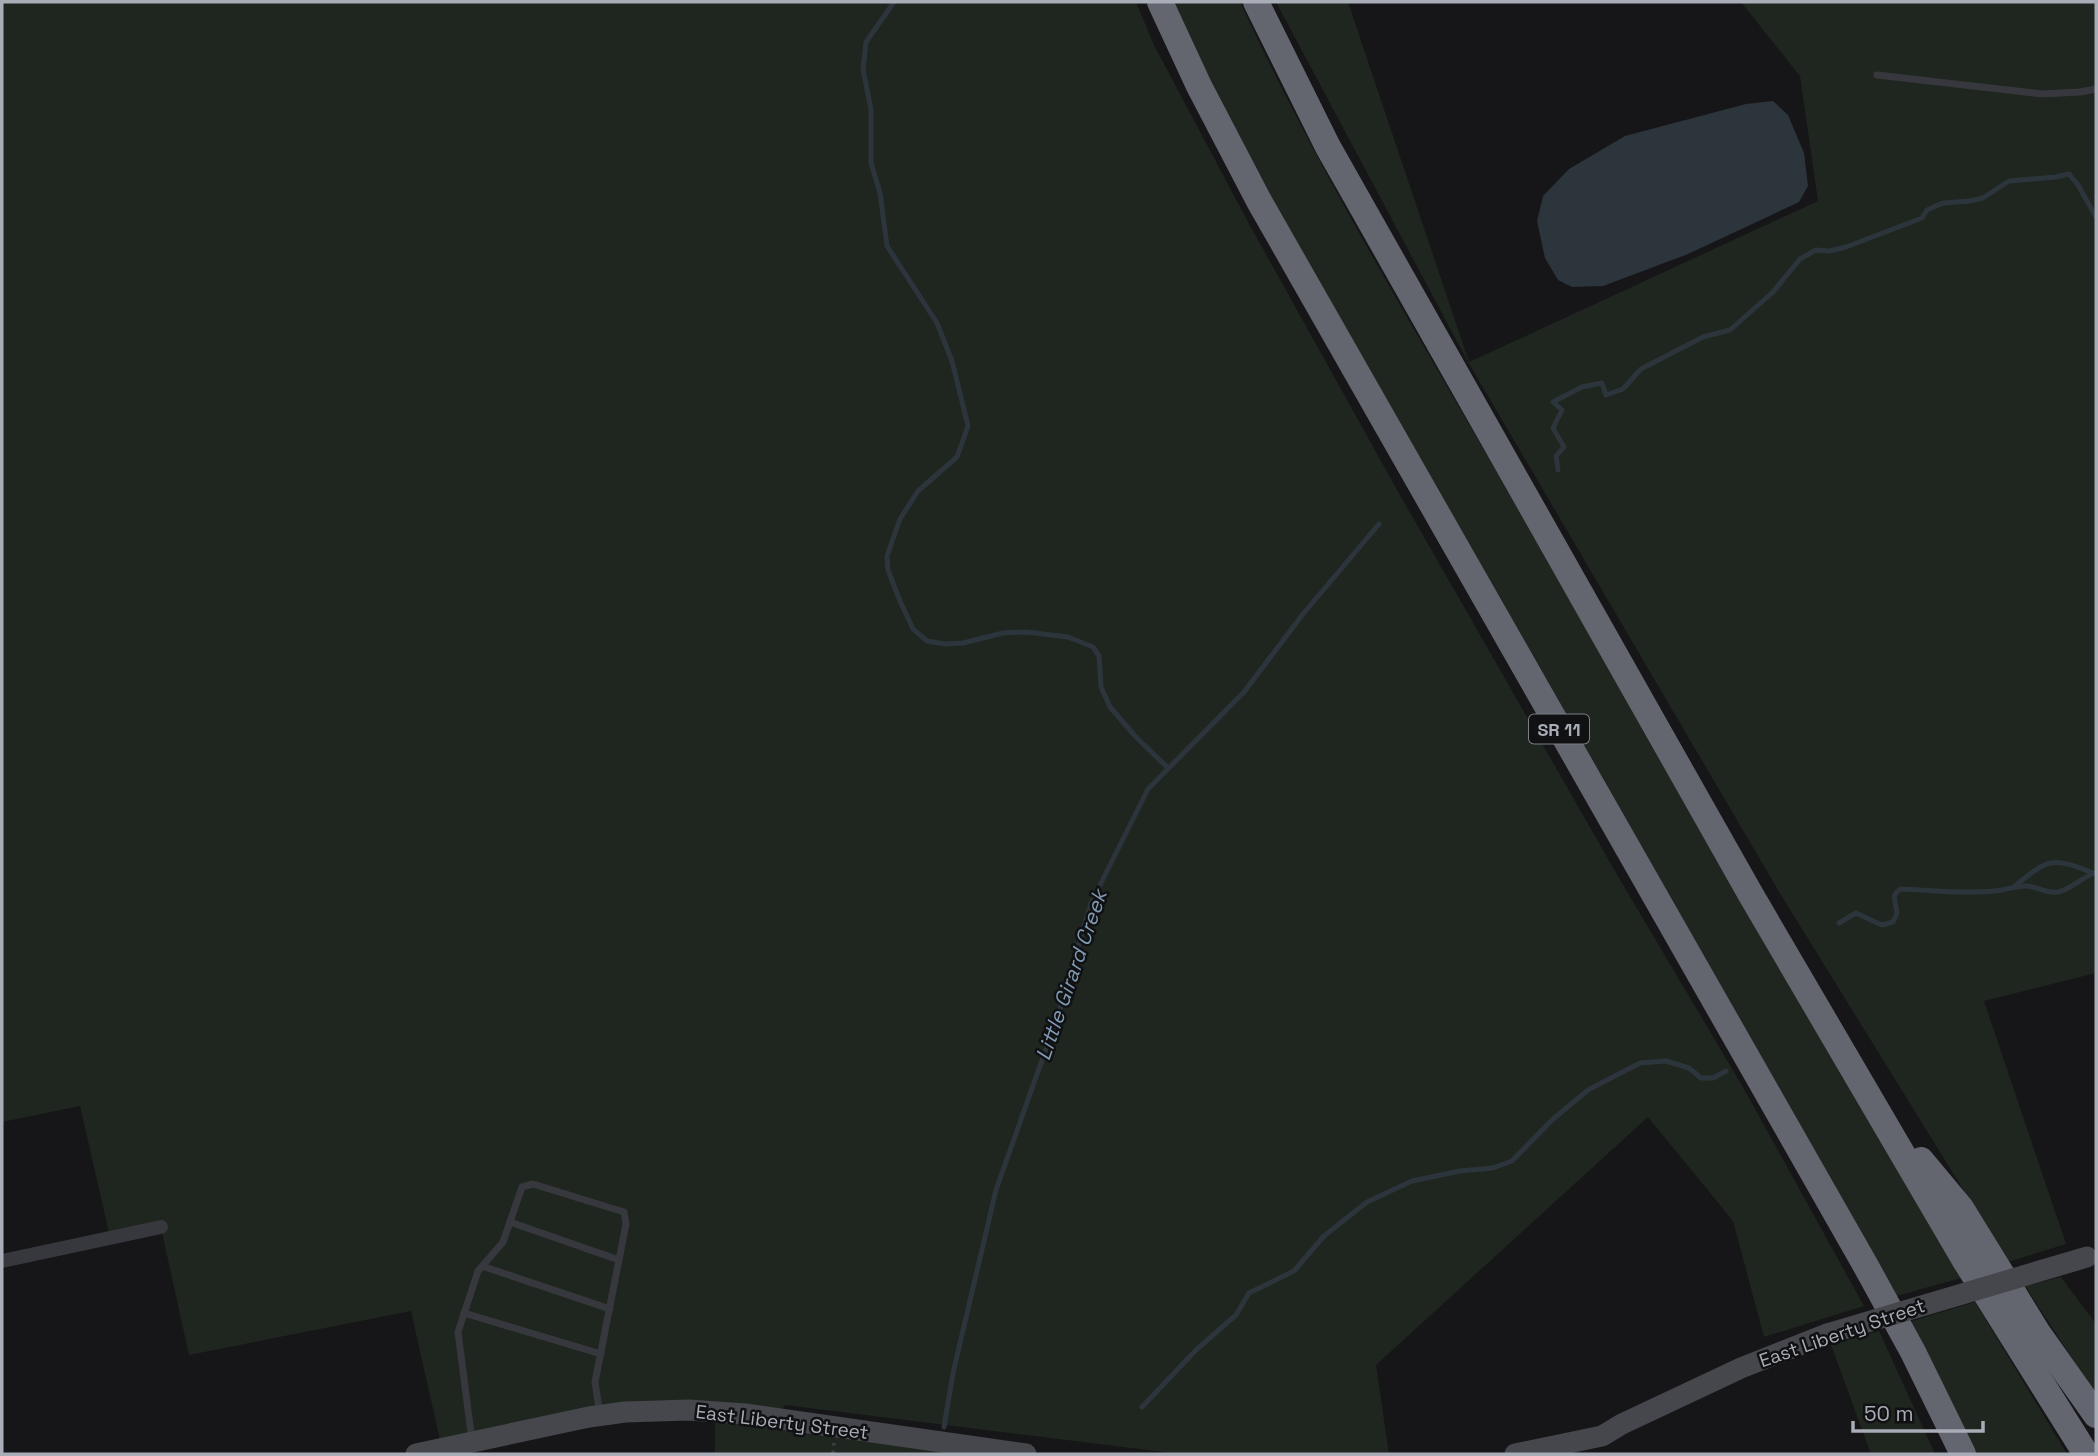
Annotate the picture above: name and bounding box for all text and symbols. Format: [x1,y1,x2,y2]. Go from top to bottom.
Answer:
road number: SR 11 [1529,714,1589,744]
water label: Little Girard Creek [1029,884,1114,1064]
street label: East Liberty Street [1756,1293,1928,1373]
scale bar [1853,1390,1982,1434]
street label: East Liberty Street [694,1399,870,1445]
text: 50 m [1864,1400,1914,1427]

